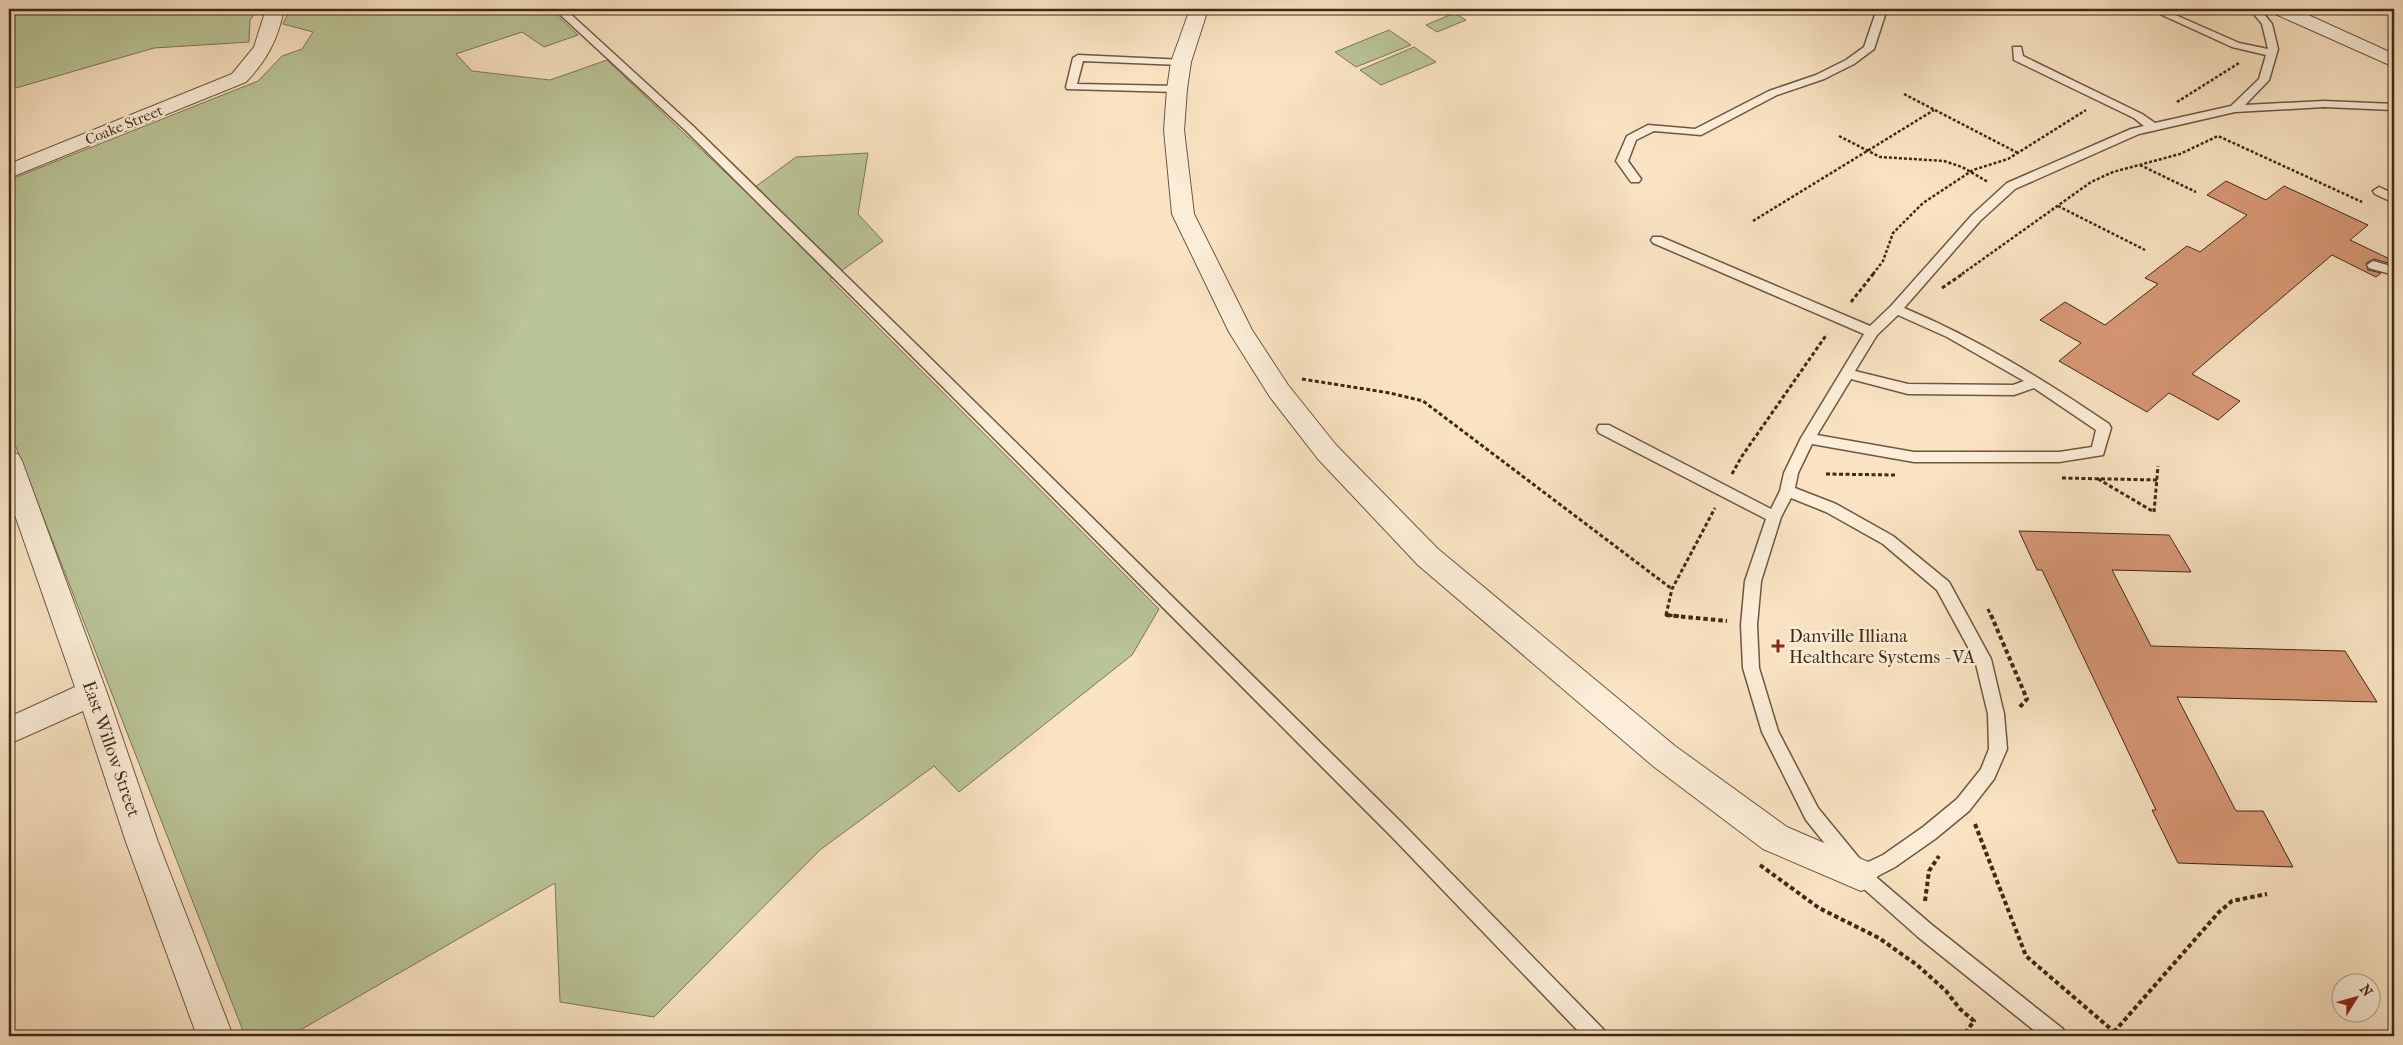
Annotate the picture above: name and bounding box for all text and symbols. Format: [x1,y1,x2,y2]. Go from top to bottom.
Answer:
street label: Coake Street [82,101,166,149]
place label: Danville Illiana Healthcare Systems - VA [1789,626,1975,668]
marker: Danville Illiana Healthcare Systems - VA [1771,639,1785,653]
street label: East Willow Street [78,678,144,820]
north arrow [2330,972,2380,1022]
text: N [2356,981,2376,1000]

